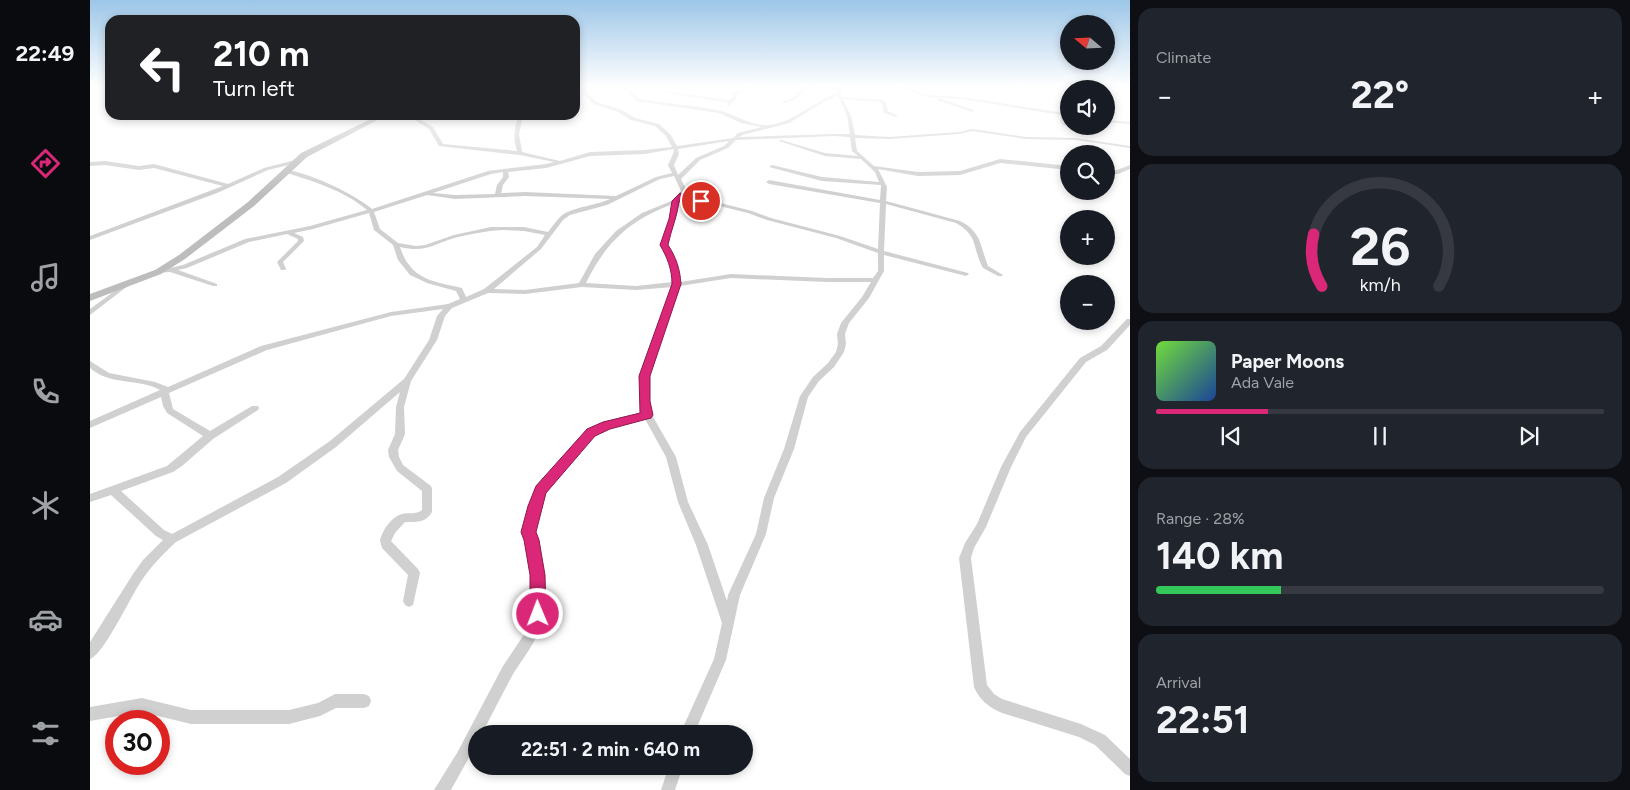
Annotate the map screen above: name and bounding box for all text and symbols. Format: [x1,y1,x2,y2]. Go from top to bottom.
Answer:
north arrow [1060,15,1115,70]
map controls [1060,15,1115,330]
text: 210 m [213,33,310,75]
icon: left [130,35,195,100]
text: 22:49 [16,40,74,67]
text: Climate [1156,48,1211,67]
text: 22° [1351,72,1409,118]
text: Turn left [213,75,295,102]
text: − [1156,79,1173,113]
text: + [1587,79,1604,113]
button: sound [1060,80,1115,135]
button: search [1060,145,1115,200]
icon: directions [28,146,63,181]
pin [680,180,722,222]
icon: arrive [687,187,715,215]
button: + [1060,210,1115,265]
text: 26 [1350,216,1410,278]
icon: music [28,260,63,295]
text: km/h [1360,274,1400,295]
button: − [1060,275,1115,330]
text: Paper Moons [1231,350,1344,373]
text: Ada Vale [1231,373,1294,392]
icon: phone [28,374,63,409]
icon: previous [1217,422,1245,450]
icon: pause [1366,422,1394,450]
icon: next [1515,422,1543,450]
icon: climate [28,488,63,523]
text: Range · 28% [1156,509,1245,528]
text: 140 km [1156,533,1283,579]
position arrow [511,587,563,639]
icon: car [28,602,63,637]
text: Arrival [1156,673,1201,692]
text: 22:51 [1156,697,1250,743]
speed limit sign: 30 [105,710,170,775]
icon: filters [28,716,63,751]
text: 22:51 · 2 min · 640 m [521,738,700,761]

